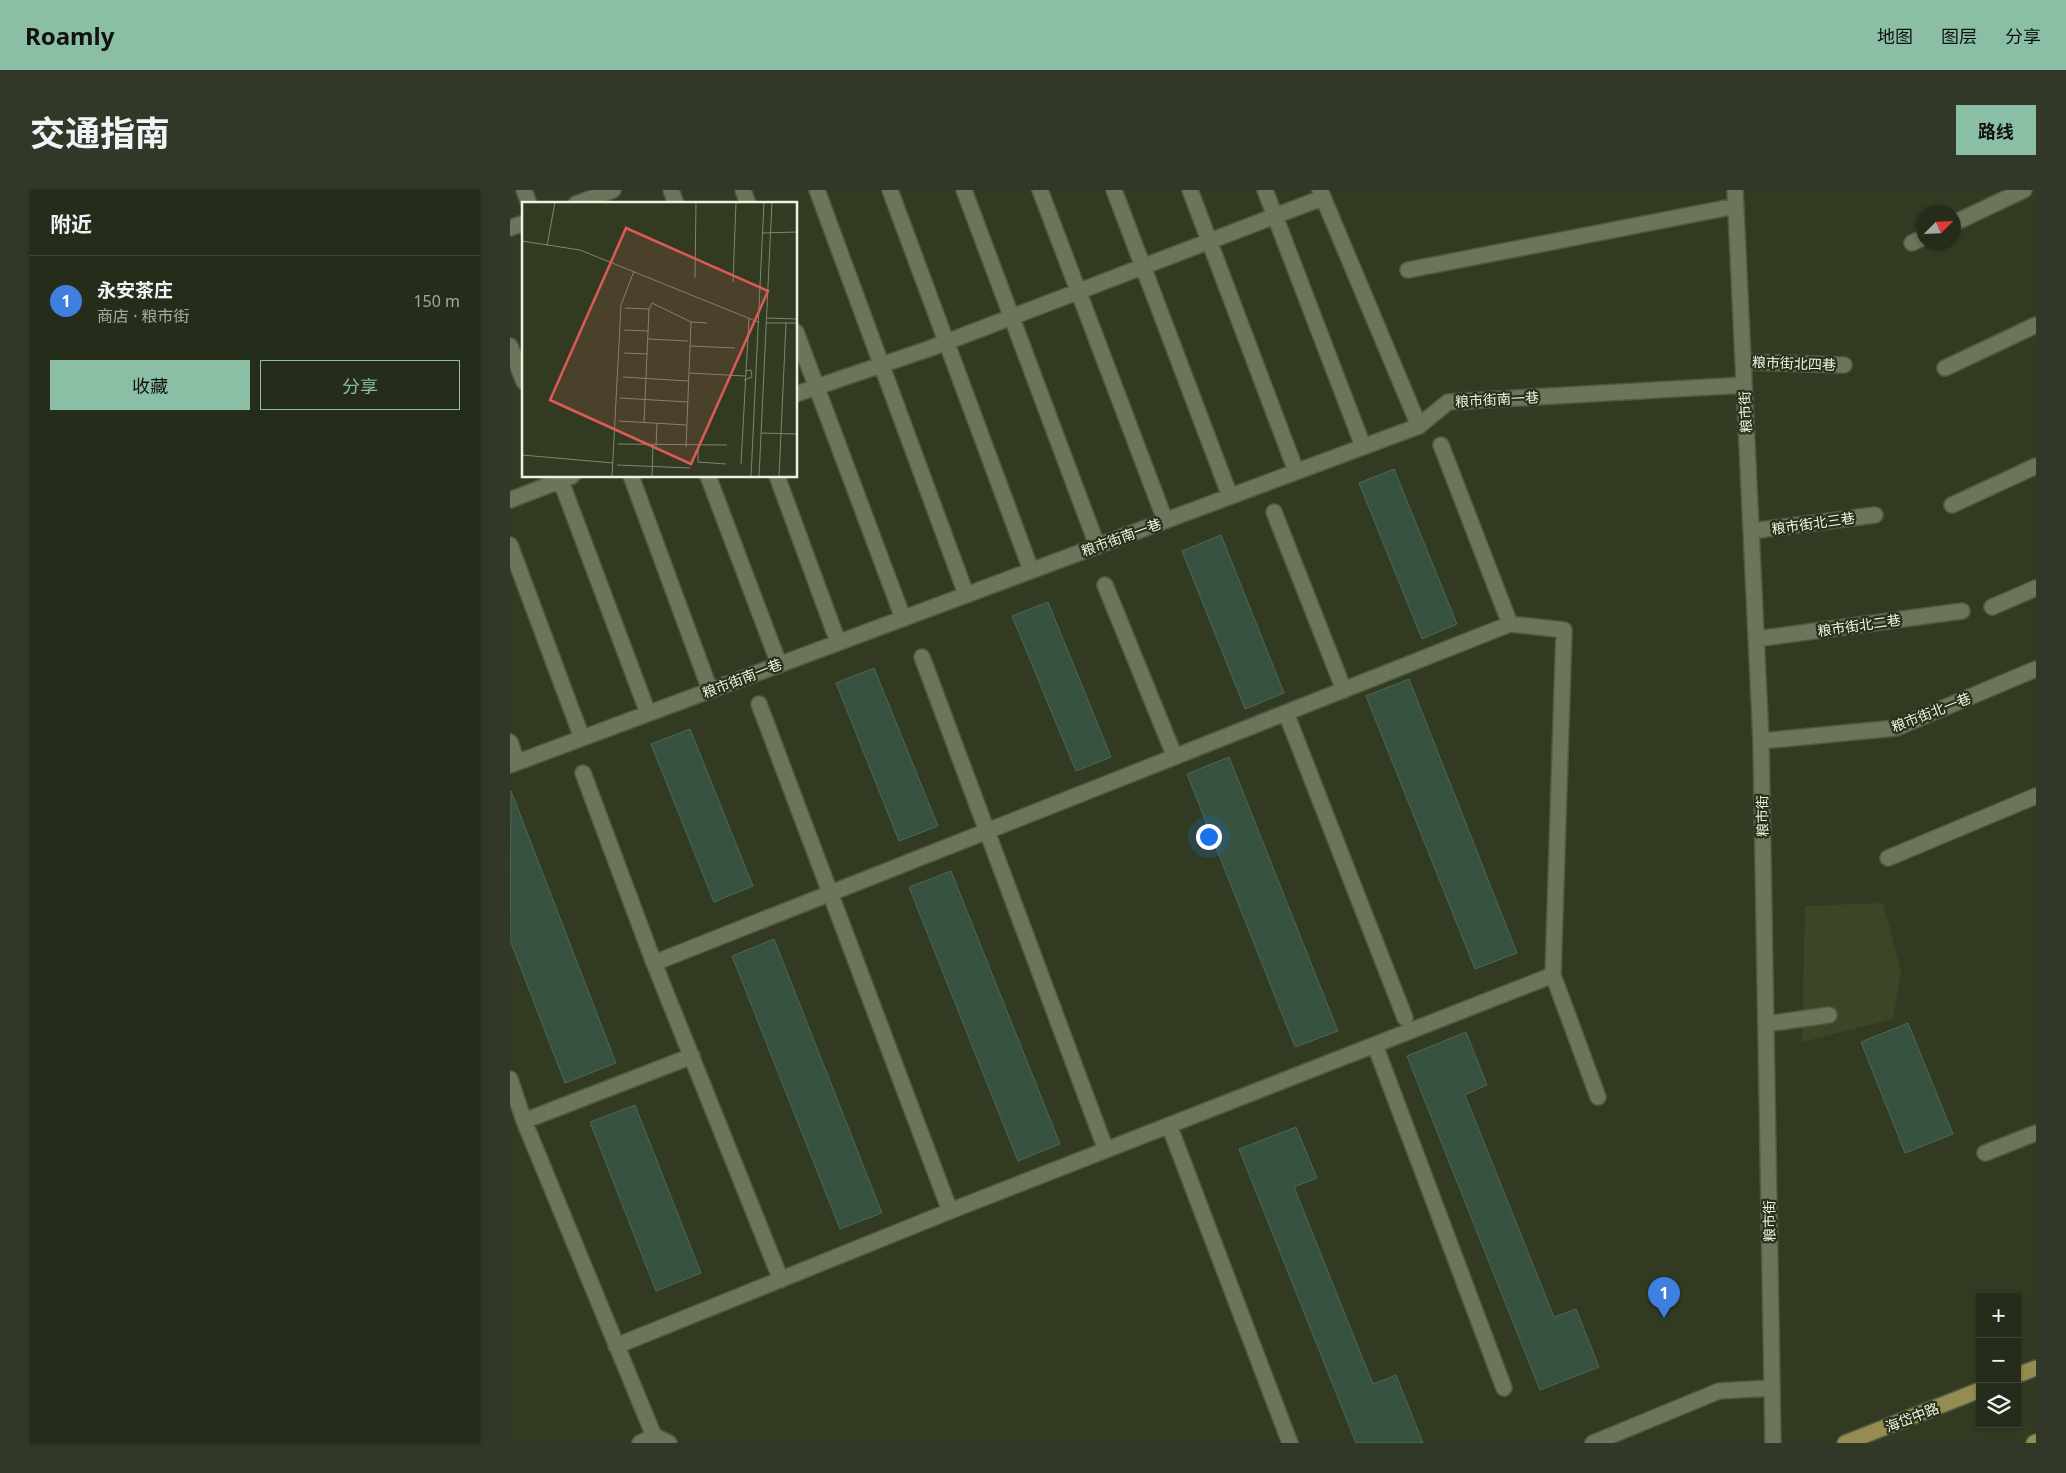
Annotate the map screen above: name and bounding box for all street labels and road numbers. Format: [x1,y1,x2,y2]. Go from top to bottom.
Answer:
street label: 粮市街北四巷 [1752,352,1836,374]
street label: 粮市街南一巷 [1455,387,1539,411]
street label: 粮市街 [1734,391,1756,433]
street label: 粮市街北三巷 [1770,508,1856,538]
street label: 粮市街南一巷 [1078,514,1164,560]
street label: 粮市街北二巷 [1816,610,1902,640]
street label: 粮市街南一巷 [699,654,785,702]
street label: 粮市街北一巷 [1888,688,1974,736]
street label: 粮市街 [1752,795,1772,837]
street label: 粮市街 [1759,1200,1779,1242]
street label: 海岱中路 [1882,1398,1942,1436]

